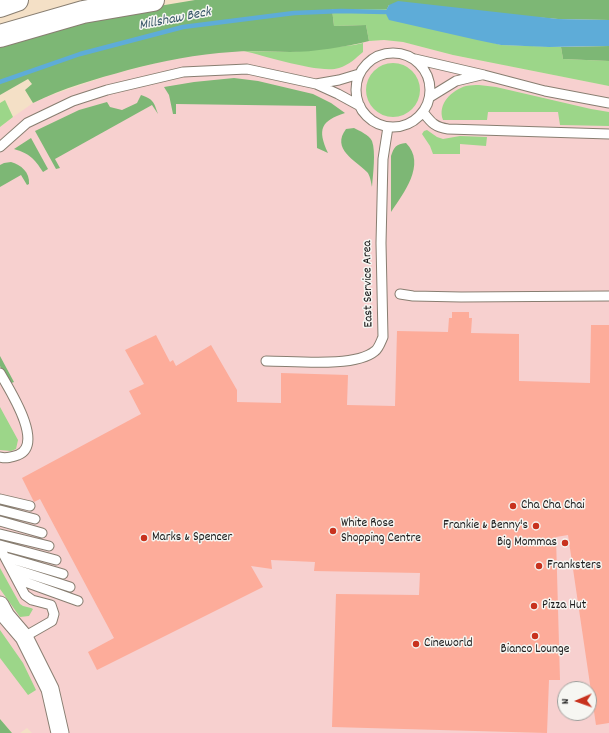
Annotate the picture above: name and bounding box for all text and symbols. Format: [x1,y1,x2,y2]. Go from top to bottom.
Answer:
water label: Millshaw Beck [138,5,212,35]
street label: East Service Area [360,240,378,328]
place label: Cha Cha Chai [521,498,585,514]
marker: Cha Cha Chai [508,501,518,511]
place label: White Rose Shopping Centre [341,516,421,547]
place label: Frankie & Benny's [443,518,528,534]
marker: Frankie & Benny's [531,521,541,531]
marker: White Rose Shopping Centre [328,526,338,536]
place label: Marks & Spencer [152,530,232,546]
marker: Marks & Spencer [139,533,149,543]
place label: Big Mommas [497,535,557,551]
marker: Big Mommas [560,538,570,548]
place label: Franksters [547,558,601,574]
marker: Franksters [534,561,544,571]
place label: Pizza Hut [542,598,586,614]
marker: Pizza Hut [529,601,539,611]
marker: Bianco Lounge [530,631,540,641]
place label: Cineworld [424,636,473,652]
marker: Cineworld [411,639,421,649]
place label: Bianco Lounge [501,642,569,658]
north arrow [557,681,597,721]
text: N [558,698,574,704]

